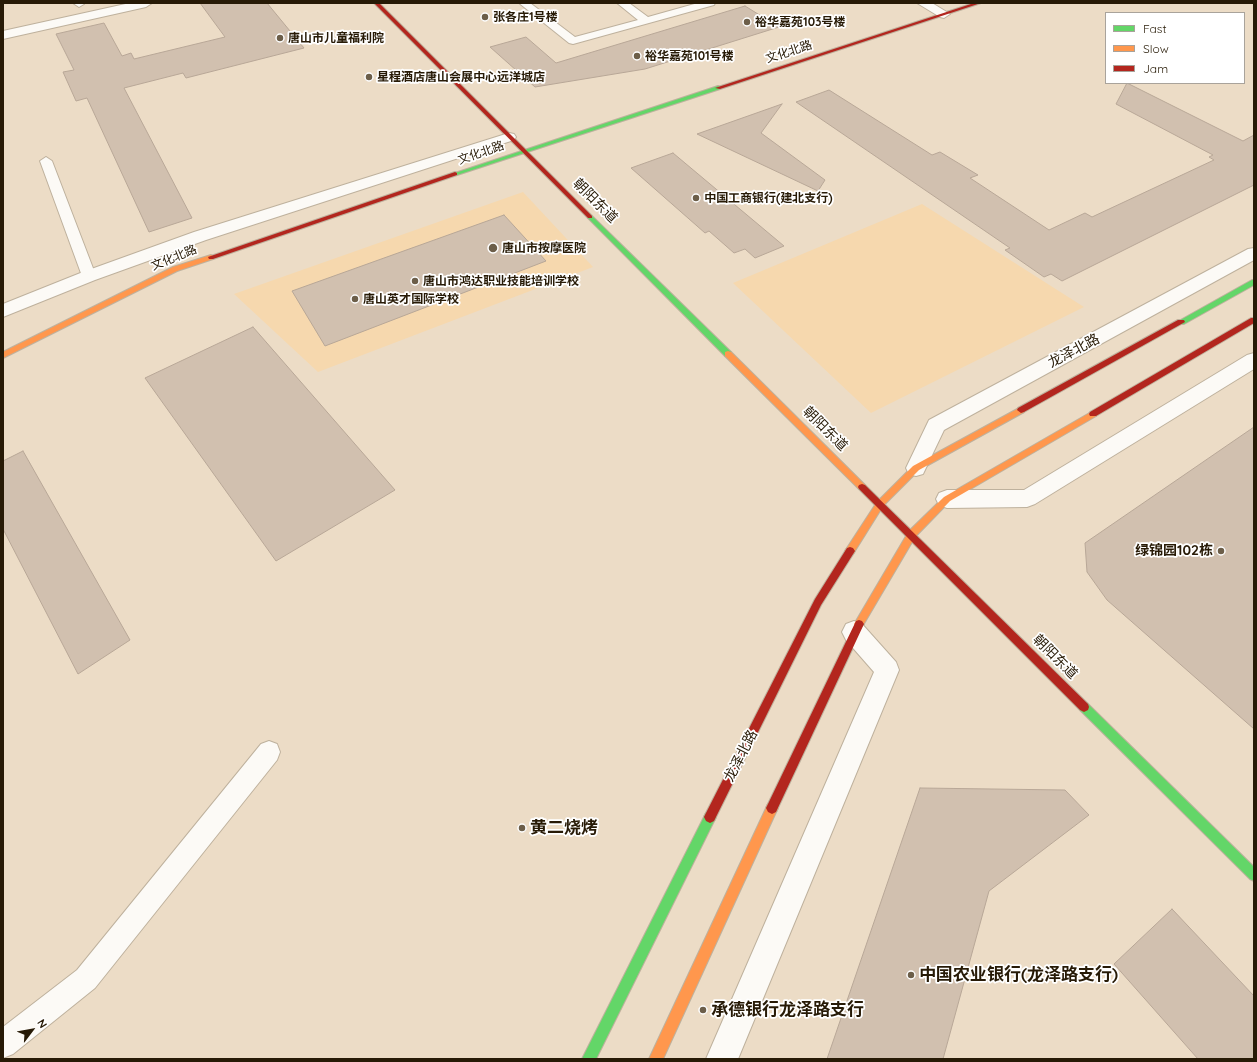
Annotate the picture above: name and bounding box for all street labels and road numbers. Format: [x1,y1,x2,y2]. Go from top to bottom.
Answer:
street label: 文化北路 [764,38,814,66]
street label: 文化北路 [456,138,506,168]
street label: 朝阳东道 [569,175,621,227]
street label: 文化北路 [149,242,199,274]
street label: 龙泽北路 [1045,330,1103,372]
street label: 朝阳东道 [799,403,851,455]
street label: 朝阳东道 [1029,631,1081,683]
street label: 龙泽北路 [721,727,761,785]

